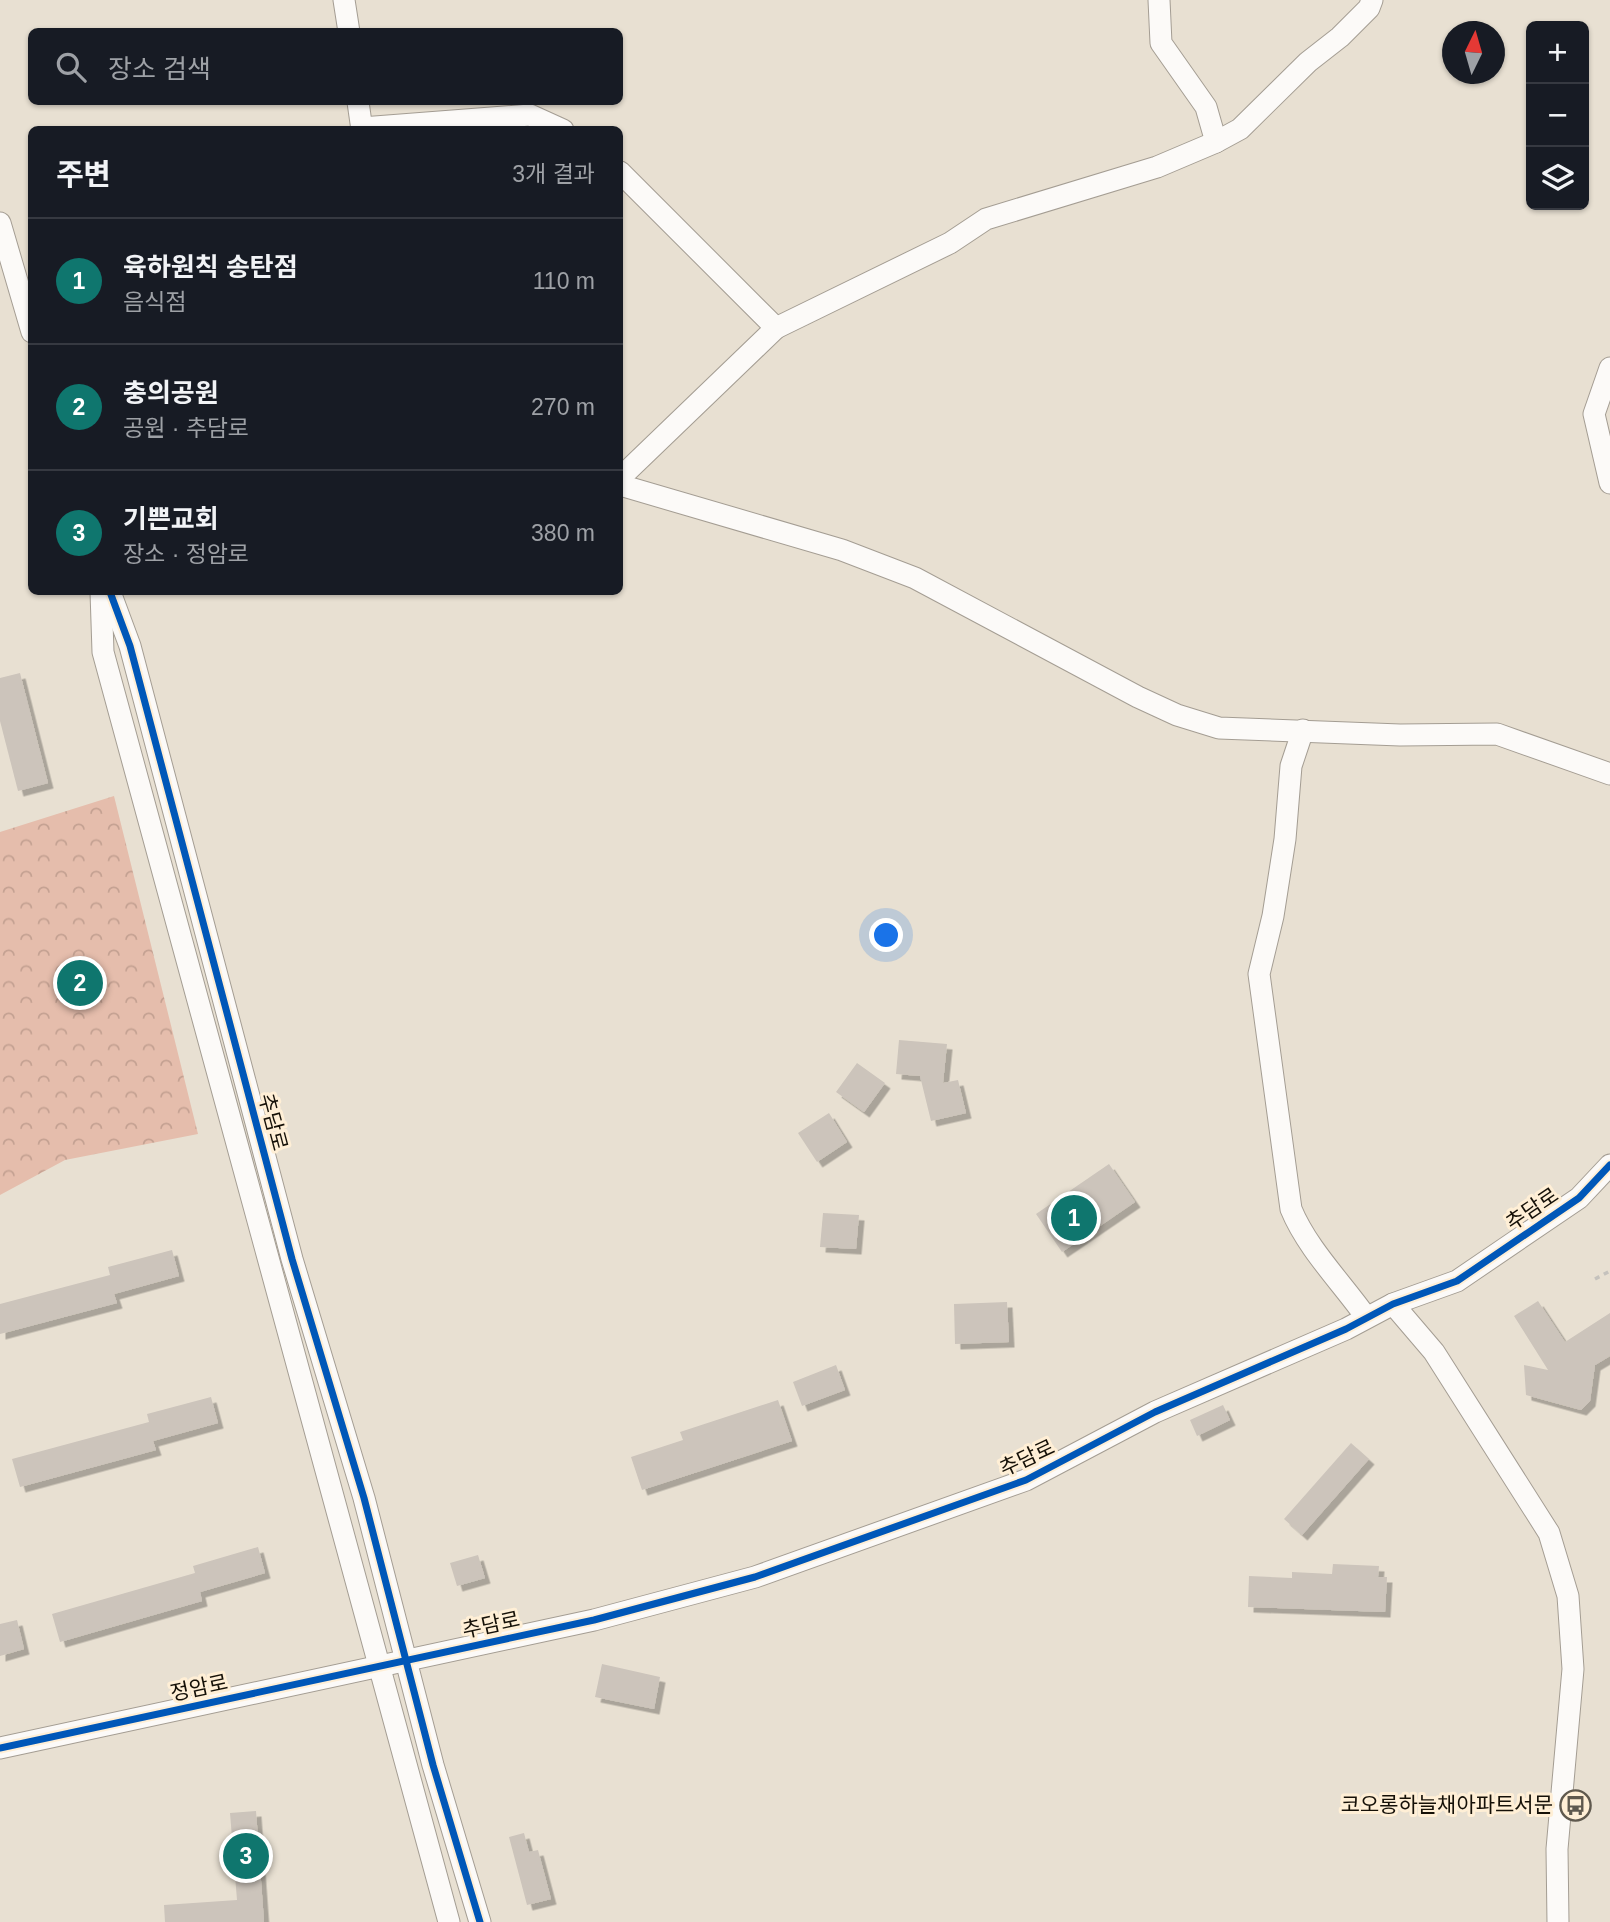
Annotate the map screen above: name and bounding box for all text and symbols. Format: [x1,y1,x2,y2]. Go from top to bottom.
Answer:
north arrow [1442,21,1505,84]
map controls [1526,21,1589,210]
button: + [1526,21,1589,84]
search box [28,28,623,105]
icon: search [52,48,90,86]
text: 장소 검색 [108,54,211,84]
button: − [1526,84,1589,147]
button: layers [1526,147,1589,210]
text: 주변 [56,158,111,191]
text: 3개 결과 [512,161,595,187]
text: 육하원칙 송탄점 [123,252,298,282]
text: 1 [73,268,85,294]
text: 110 m [533,268,595,294]
text: 음식점 [123,289,186,315]
text: 충의공원 [123,378,219,408]
text: 2 [73,394,85,420]
text: 270 m [531,394,595,420]
text: 공원 · 추담로 [123,415,249,441]
text: 기쁜교회 [123,504,219,534]
text: 3 [73,520,85,546]
text: 380 m [531,520,595,546]
text: 장소 · 정암로 [123,541,249,567]
your location [869,918,903,952]
pin: 2 [57,957,103,1009]
street label: 추담로 [255,1091,292,1153]
street label: 추담로 [1501,1183,1562,1234]
pin: 1 [1051,1192,1097,1244]
street label: 추담로 [996,1435,1058,1480]
street label: 추담로 [460,1607,522,1642]
street label: 정암로 [168,1670,230,1705]
bus stop icon: 코오롱하늘채아파트서문 [1559,1788,1593,1822]
place label: 코오롱하늘채아파트서문 [1340,1793,1553,1816]
pin: 3 [223,1830,269,1882]

